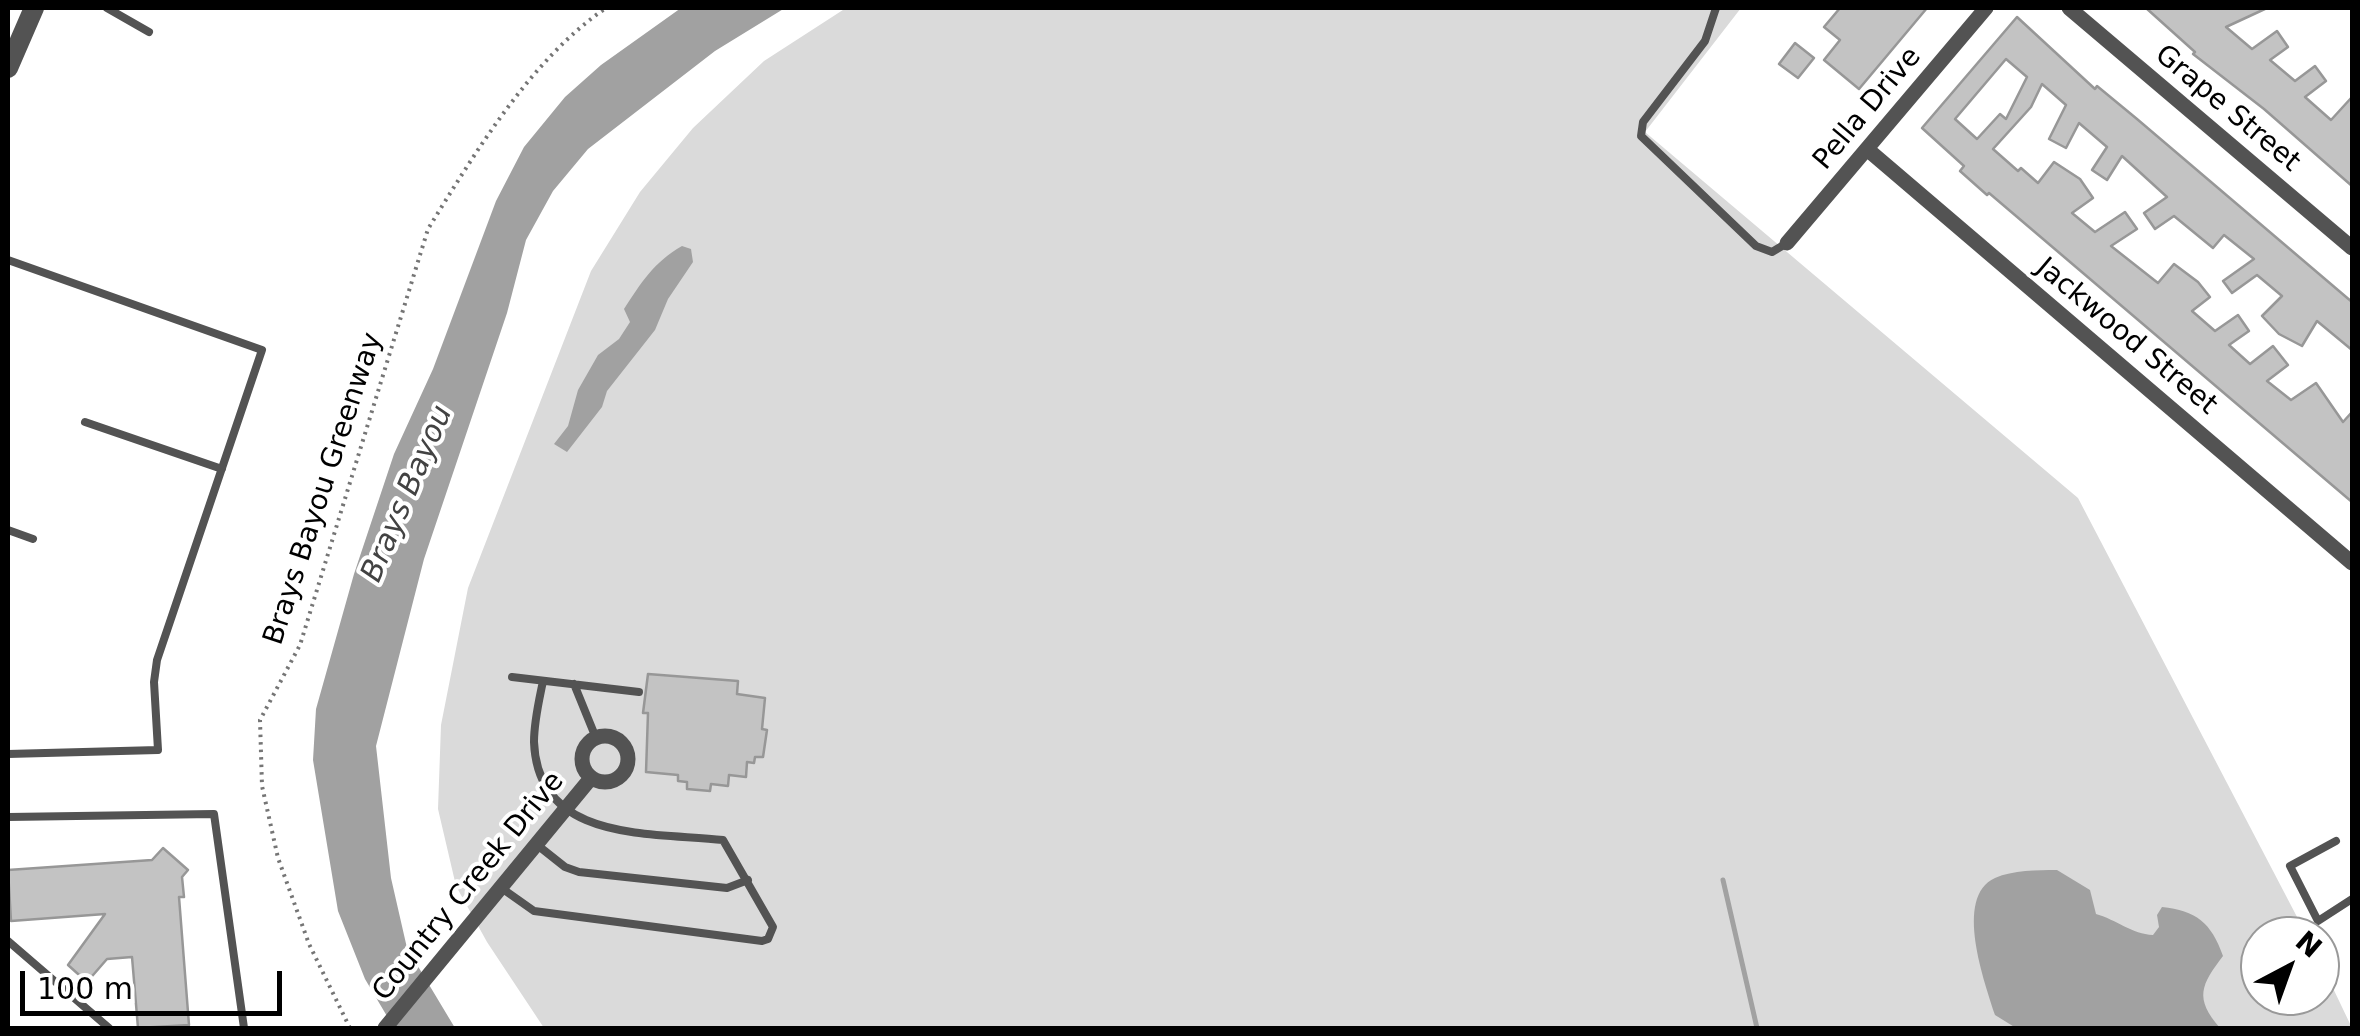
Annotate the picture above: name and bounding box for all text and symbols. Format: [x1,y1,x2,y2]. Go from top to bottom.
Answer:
street label: Grape Street [2148,38,2306,180]
street label: Pella Drive [1807,41,1929,177]
street label: Jackwood Street [2029,252,2223,422]
street label: Brays Bayou Greenway [258,329,390,649]
water label: Brays Bayou [355,400,461,588]
street label: Country Creek Drive [366,766,572,1008]
north arrow [2240,916,2340,1016]
text: N [2289,924,2328,965]
scale bar [25,951,288,1013]
text: 100 m [37,971,133,1006]

